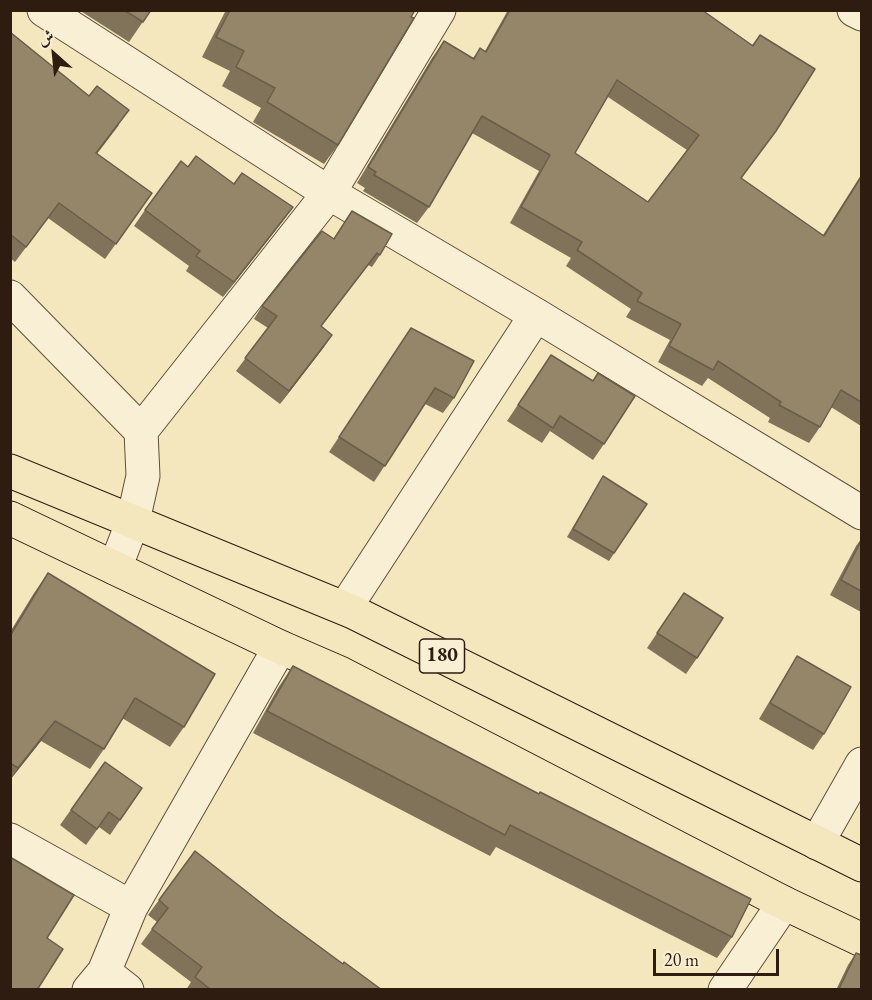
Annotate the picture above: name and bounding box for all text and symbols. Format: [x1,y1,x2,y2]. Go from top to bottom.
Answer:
north arrow [24,24,84,84]
text: ش [34,25,57,50]
road number: 180 [420,639,464,673]
scale bar [656,937,782,975]
text: 20 m [664,948,699,971]

